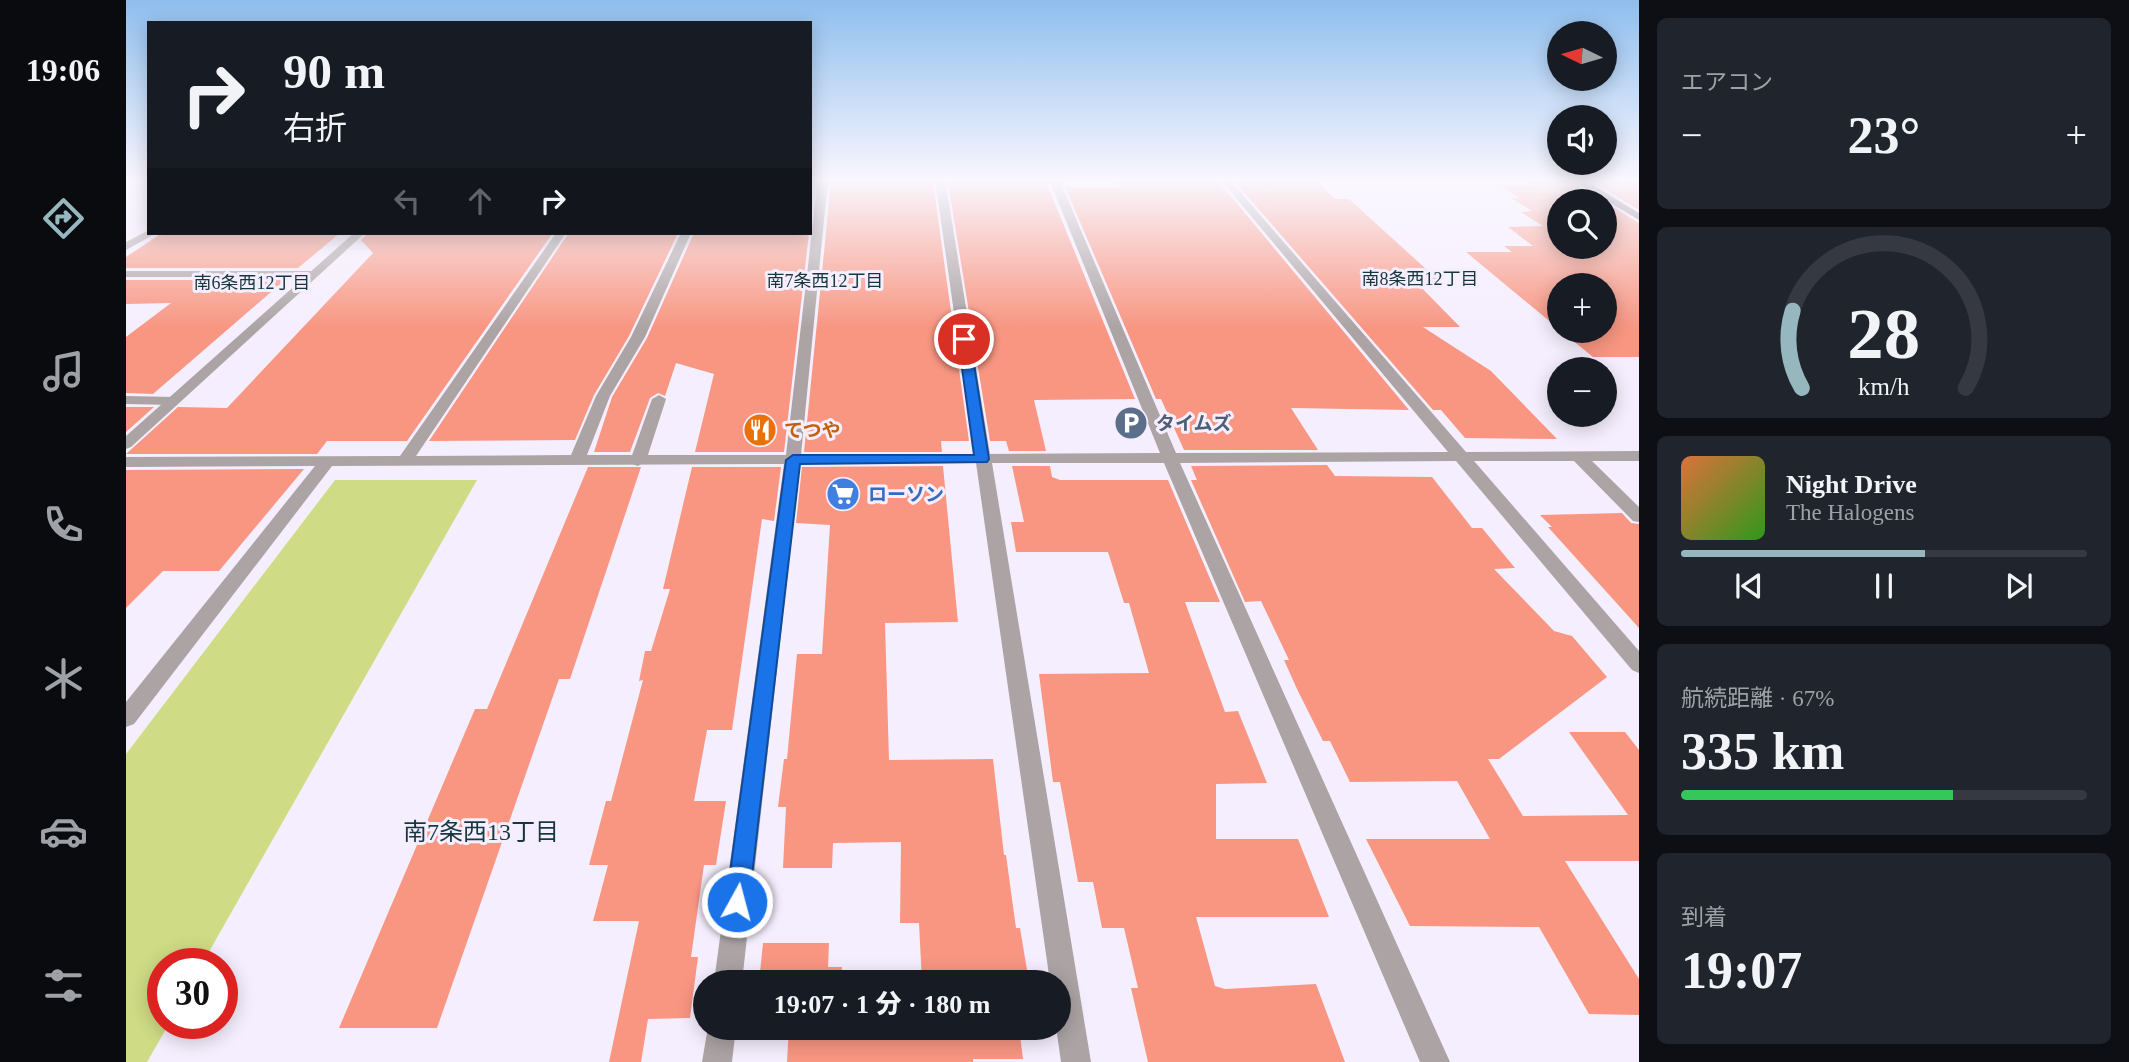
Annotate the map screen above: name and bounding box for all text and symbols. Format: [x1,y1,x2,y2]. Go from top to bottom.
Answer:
north arrow [1547,21,1617,91]
map controls [1547,21,1617,427]
text: 90 m [283,44,385,99]
icon: right [168,49,259,140]
text: 19:06 [26,52,100,88]
text: エアコン [1681,70,1773,95]
button: sound [1547,105,1617,175]
text: 23° [1848,107,1920,164]
text: 右折 [283,110,347,146]
text: − [1681,114,1702,156]
text: + [2066,114,2087,156]
icon: left [388,182,426,220]
icon: ahead [461,182,499,220]
icon: right [534,182,572,220]
button: search [1547,189,1617,259]
icon: directions [39,194,88,243]
district label: 南8条西12丁目 [1362,269,1479,289]
district label: 南7条西12丁目 [767,271,884,291]
district label: 南6条西12丁目 [194,273,311,293]
button: + [1547,273,1617,343]
text: 28 [1848,294,1920,375]
pin [934,309,994,369]
icon: arrive [945,320,983,358]
icon: music [39,347,88,396]
button: − [1547,357,1617,427]
text: km/h [1858,373,1910,400]
parking icon: タイムズ [1112,404,1150,442]
restaurant icon: てつや [741,411,779,449]
place label: タイムズ [1156,413,1232,434]
place label: てつや [784,420,841,441]
text: Night Drive [1786,470,1917,499]
supermarket icon: ローソン [824,475,862,513]
place label: ローソン [868,484,944,505]
icon: phone [39,500,88,549]
text: The Halogens [1786,500,1914,525]
icon: previous [1730,567,1768,605]
icon: pause [1865,567,1903,605]
icon: next [2000,567,2038,605]
icon: climate [39,654,88,703]
text: 航続距離 · 67% [1681,686,1834,711]
text: 335 km [1681,723,1844,780]
icon: car [39,807,88,856]
district label: 南7条西13丁目 [403,819,559,845]
position arrow [700,865,774,939]
text: 到着 [1681,905,1727,930]
text: 19:07 [1681,942,1802,999]
speed limit sign: 30 [147,948,238,1039]
icon: filters [39,961,88,1010]
text: 19:07 · 1 分 · 180 m [774,990,990,1019]

